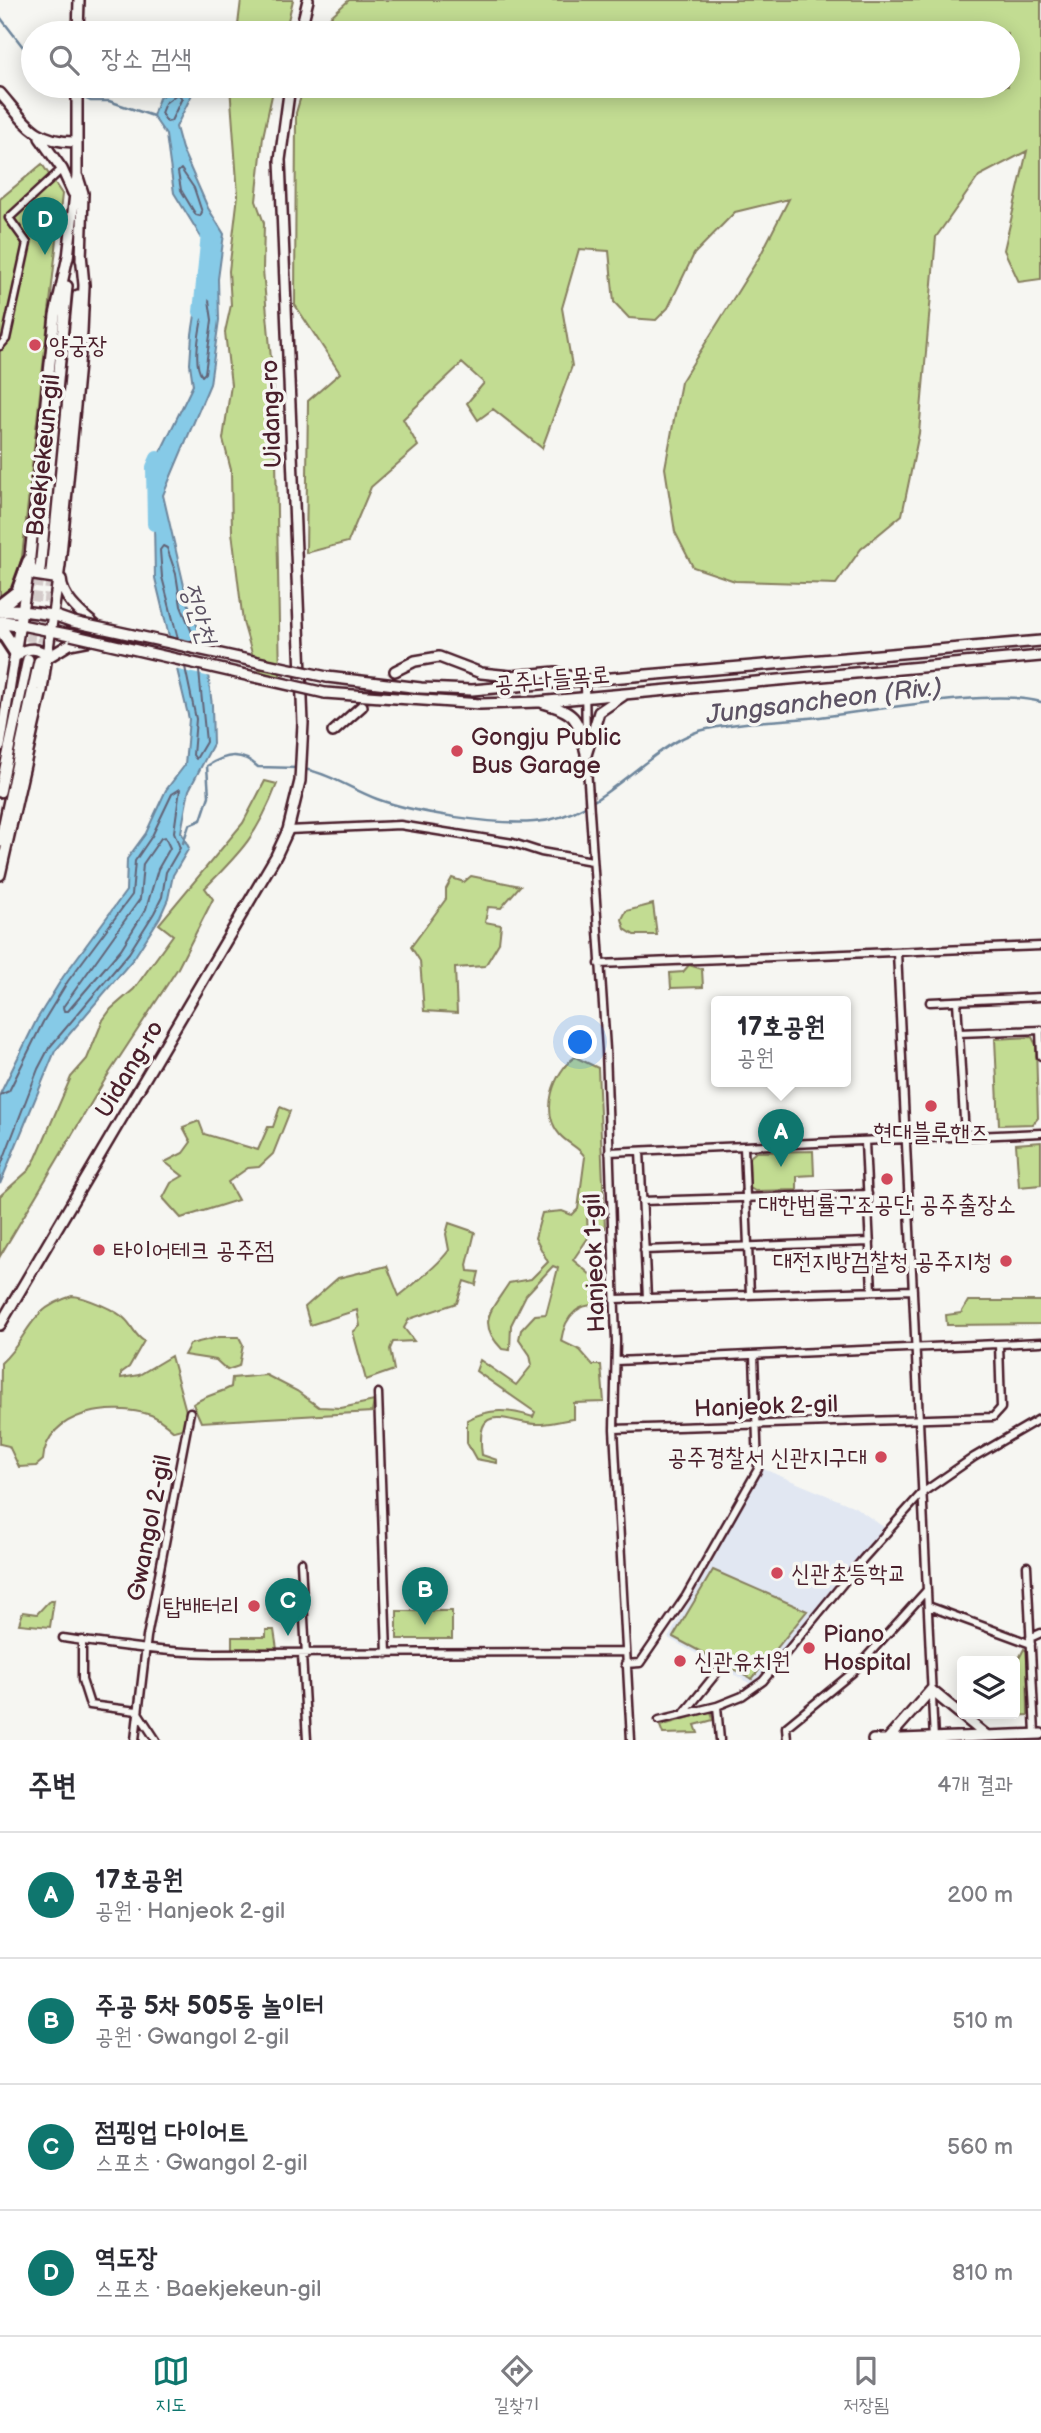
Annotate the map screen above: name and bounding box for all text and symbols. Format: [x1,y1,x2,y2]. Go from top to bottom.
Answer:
search box [21,21,1020,98]
icon: search [45,41,83,79]
text: 장소 검색 [101,44,192,75]
pin: D [22,197,68,255]
place label: 양궁장 [49,331,107,360]
marker: 양궁장 [27,337,43,353]
street label: Uidang-ro [255,359,288,469]
street label: Baekjekeun-gil [21,373,66,537]
water label: 정안천 [173,579,223,651]
street label: 공주나들목로 [493,660,611,699]
water label: Jungsancheon (Riv.) [704,672,944,731]
place label: Gongju Public Bus Garage [471,723,621,780]
marker: Gongju Public Bus Garage [449,743,465,759]
popup [711,996,851,1087]
text: 17호공원 [737,1012,825,1043]
street label: Uidang-ro [89,1015,170,1123]
your location [563,1025,597,1059]
text: 공원 [737,1044,774,1072]
marker: 현대블루핸즈 [923,1098,939,1114]
pin: A [758,1109,804,1167]
place label: 현대블루핸즈 [873,1118,989,1147]
marker: 대한법률구조공단 공주출장소 [879,1171,895,1187]
place label: 대한법률구조공단 공주출장소 [758,1190,1016,1219]
street label: Hanjeok 1-gil [578,1193,611,1333]
place label: 타이어테크 공주점 [113,1236,274,1265]
marker: 타이어테크 공주점 [91,1242,107,1258]
place label: 대전지방검찰청 공주지청 [773,1247,992,1276]
marker: 대전지방검찰청 공주지청 [998,1253,1014,1269]
street label: Hanjeok 2-gil [693,1389,839,1424]
place label: 공주경찰서 신관지구대 [667,1443,867,1472]
marker: 공주경찰서 신관지구대 [873,1449,889,1465]
street label: Gwangol 2-gil [121,1453,178,1604]
place label: 신관초등학교 [791,1559,907,1588]
marker: 신관초등학교 [769,1565,785,1581]
pin: B [402,1567,448,1625]
pin: C [265,1578,311,1636]
place label: 탑배터리 [163,1592,240,1621]
marker: 탑배터리 [246,1598,262,1614]
place label: Piano Hospital [823,1620,911,1677]
marker: Piano Hospital [801,1640,817,1656]
place label: 신관유치원 [694,1647,791,1676]
marker: 신관유치원 [672,1653,688,1669]
map controls [957,1656,1020,1719]
button: layers [957,1656,1020,1719]
text: 주변 [28,1768,76,1804]
text: 4개 결과 [937,1771,1013,1799]
text: 17호공원 [95,1865,183,1896]
text: A [44,1881,58,1909]
text: 200 m [947,1881,1013,1909]
text: 공원 · Hanjeok 2-gil [95,1897,285,1925]
text: 주공 5차 505동 놀이터 [95,1991,324,2022]
text: B [43,2007,59,2035]
text: 510 m [952,2007,1013,2035]
text: 공원 · Gwangol 2-gil [95,2023,289,2051]
text: 점핑업 다이어트 [95,2117,248,2148]
text: C [43,2133,59,2161]
text: 560 m [947,2133,1013,2161]
text: 스포츠 · Gwangol 2-gil [95,2149,308,2177]
text: 역도장 [95,2243,158,2274]
text: D [43,2259,59,2287]
text: 810 m [952,2259,1013,2287]
text: 스포츠 · Baekjekeun-gil [95,2275,321,2303]
tab: 지도 [152,2352,190,2418]
tab: 길찾기 [494,2352,540,2418]
tab: 저장됨 [843,2352,889,2418]

